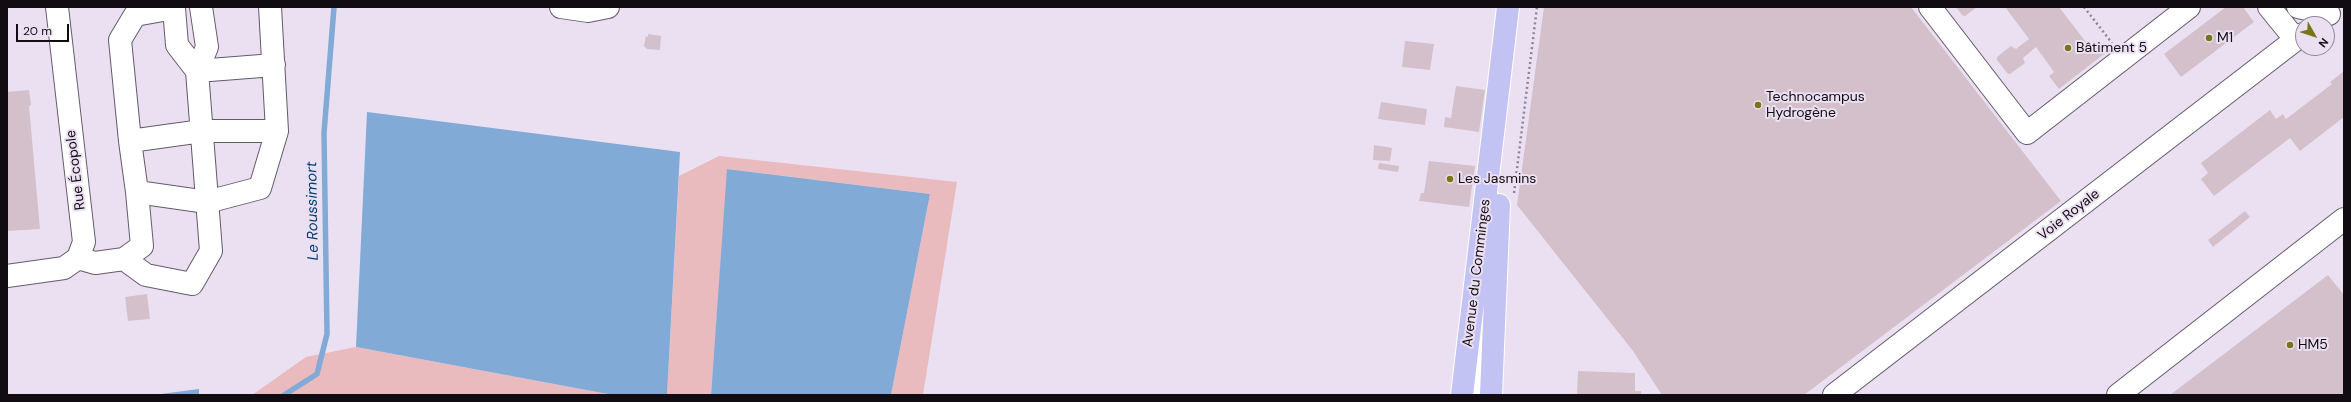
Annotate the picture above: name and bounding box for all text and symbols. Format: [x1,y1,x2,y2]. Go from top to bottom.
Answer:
scale bar [18,16,71,42]
north arrow [2295,16,2335,56]
text: 20 m [23,23,52,39]
place label: M1 [2217,30,2233,46]
marker: M1 [2204,33,2214,43]
text: N [2316,35,2332,50]
place label: Bâtiment 5 [2076,40,2147,56]
marker: Bâtiment 5 [2063,43,2073,53]
place label: Technocampus Hydrogène [1766,89,1865,122]
marker: Technocampus Hydrogène [1753,100,1763,110]
street label: Rue Écopole [63,129,89,211]
water label: Le Roussimort [303,161,323,261]
place label: Les Jasmins [1458,171,1536,187]
marker: Les Jasmins [1445,174,1455,184]
street label: Voie Royale [2035,186,2103,244]
street label: Avenue du Comminges [1460,198,1494,348]
place label: HM5 [2298,337,2328,353]
marker: HM5 [2285,340,2295,350]

